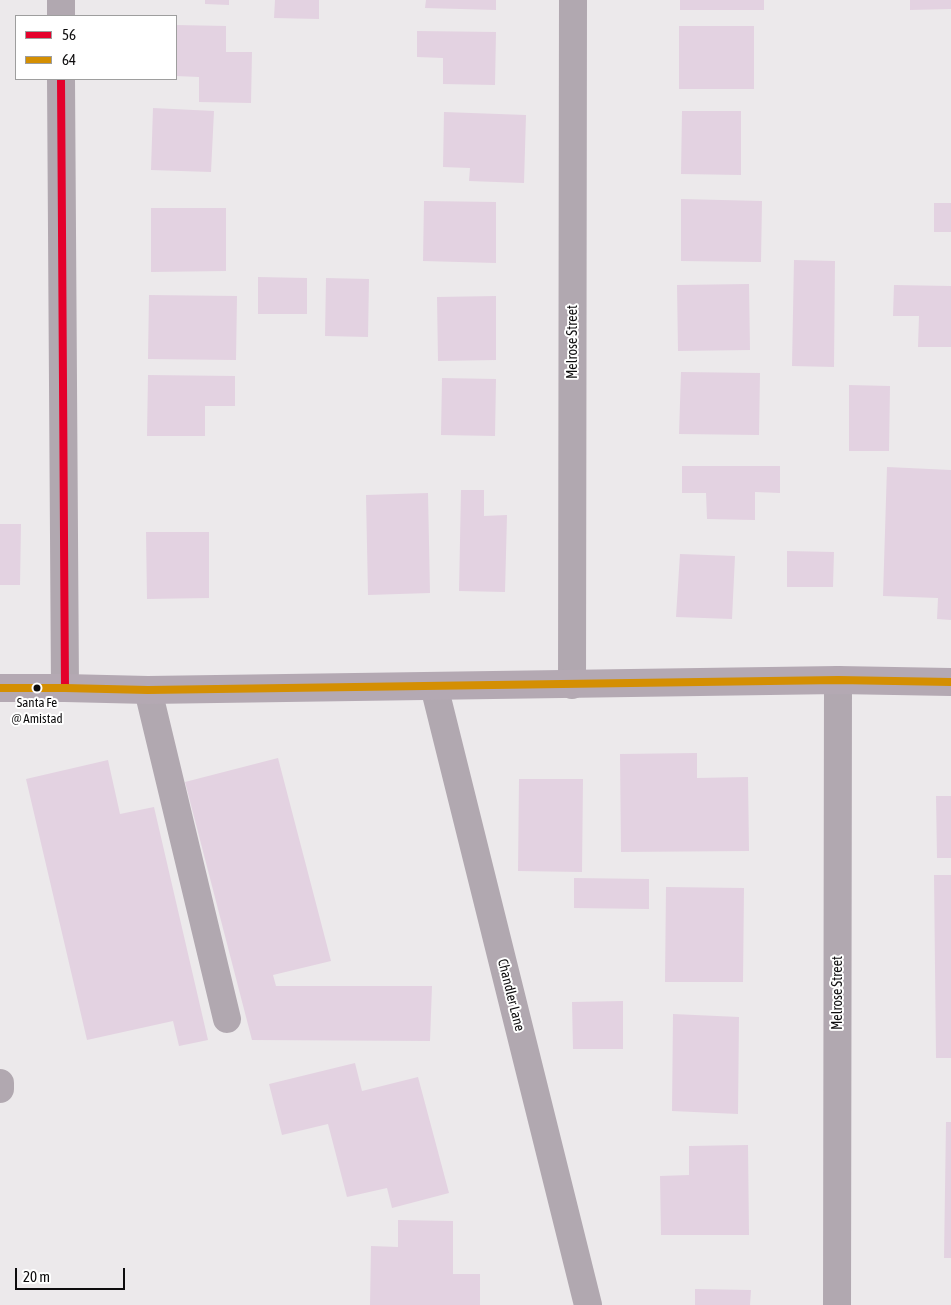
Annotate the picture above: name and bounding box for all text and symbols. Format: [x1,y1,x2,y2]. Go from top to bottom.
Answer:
legend [15,15,178,80]
text: 56 [62,26,76,43]
text: 64 [62,51,76,68]
street label: Melrose Street [565,305,581,379]
marker: Santa Fe @ Amistad [32,683,42,693]
place label: Santa Fe @ Amistad [11,695,63,726]
street label: Melrose Street [830,956,846,1030]
street label: Chandler Lane [494,957,528,1033]
scale bar [18,1258,128,1290]
text: 20 m [23,1268,50,1285]

